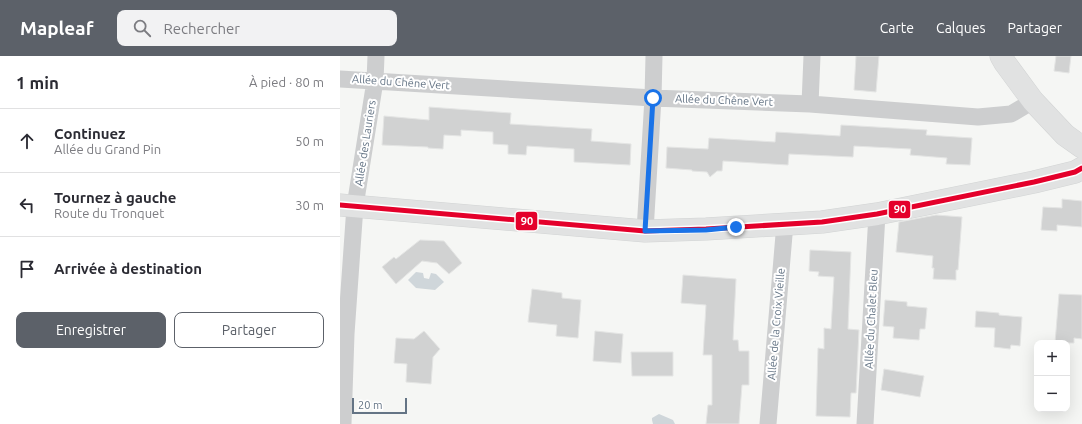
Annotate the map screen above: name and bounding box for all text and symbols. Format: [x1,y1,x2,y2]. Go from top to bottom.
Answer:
search box [117,10,397,46]
text: Mapleaf [20,17,93,39]
icon: search [131,17,153,39]
text: Rechercher [163,20,240,37]
text: Carte [880,20,914,36]
text: Calques [936,20,985,36]
text: Partager [1007,20,1062,36]
text: 1 min [16,73,59,92]
street label: Allée du Chêne Vert [352,73,451,91]
text: À pied · 80 m [249,75,324,89]
route start [644,89,662,107]
street label: Allée du Chêne Vert [675,92,774,108]
street label: Allée des Lauriers [352,99,378,187]
text: Continuez [54,125,125,142]
icon: ahead [16,130,38,152]
text: 50 m [295,134,324,148]
text: Allée du Grand Pin [54,142,161,156]
text: Tournez à gauche [54,189,177,206]
icon: left [16,194,38,216]
text: 30 m [295,198,324,212]
line badge: 90 [888,200,911,219]
text: 90 [894,203,906,215]
text: Route du Tronquet [54,206,164,220]
line badge: 90 [515,211,538,231]
text: 90 [521,215,533,227]
route end [727,218,745,236]
icon: arrive [16,258,38,280]
text: Arrivée à destination [54,260,202,277]
street label: Allée de la Croix Vieille [765,268,787,380]
street label: Allée du Chalet Bleu [862,269,880,369]
button: Enregistrer [16,312,166,348]
button: Partager [174,312,324,348]
map controls [1034,340,1070,412]
button: + [1034,340,1070,376]
button: − [1034,376,1070,412]
scale bar [352,396,407,415]
text: 20 m [358,399,382,411]

